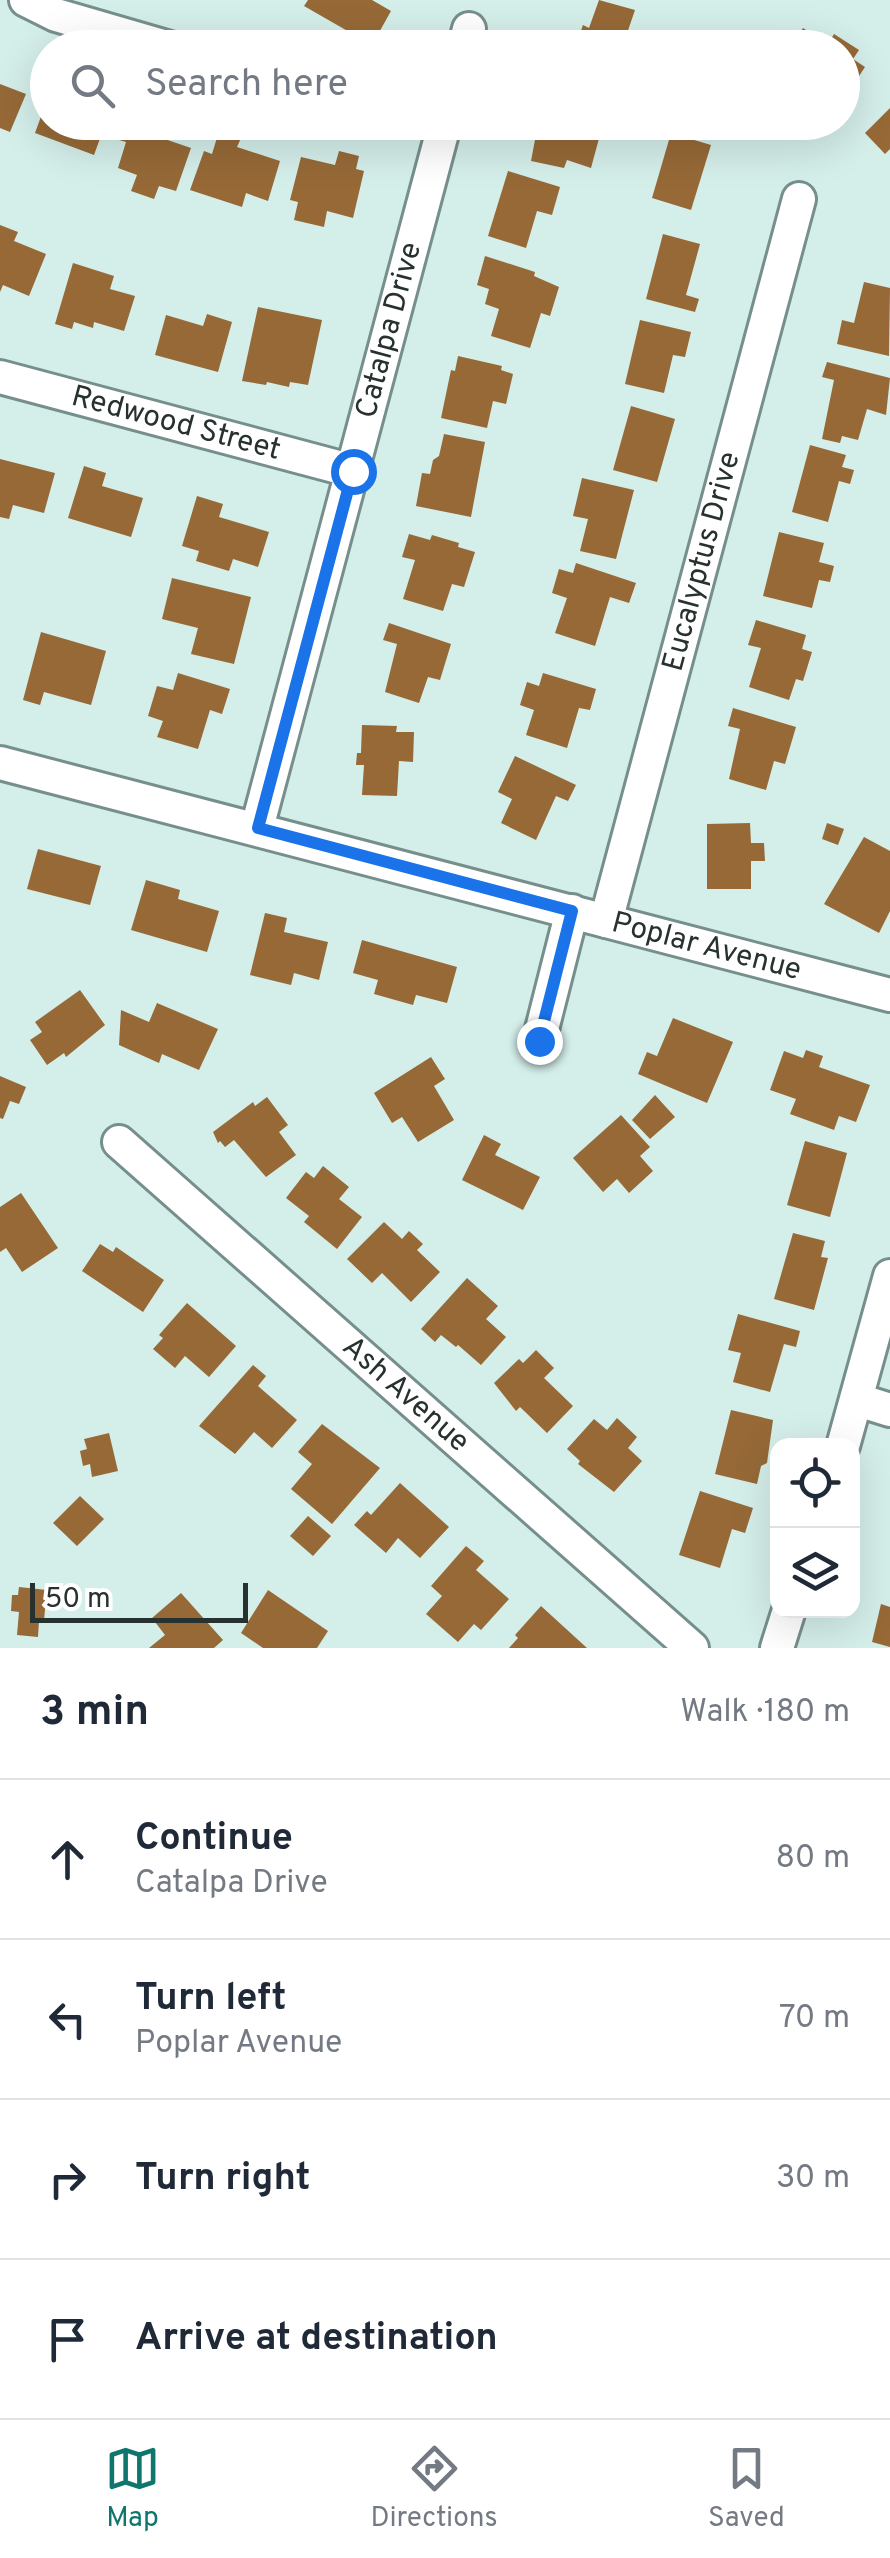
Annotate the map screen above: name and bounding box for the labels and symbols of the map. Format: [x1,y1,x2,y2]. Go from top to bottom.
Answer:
street label: Catalpa Drive [348,238,431,422]
street label: Redwood Street [67,378,284,469]
street label: Eucalyptus Drive [655,448,749,675]
route start [331,449,377,495]
street label: Poplar Avenue [608,905,805,990]
route end [517,1019,563,1065]
street label: Ash Avenue [334,1329,477,1461]
scale bar [30,1578,248,1622]

